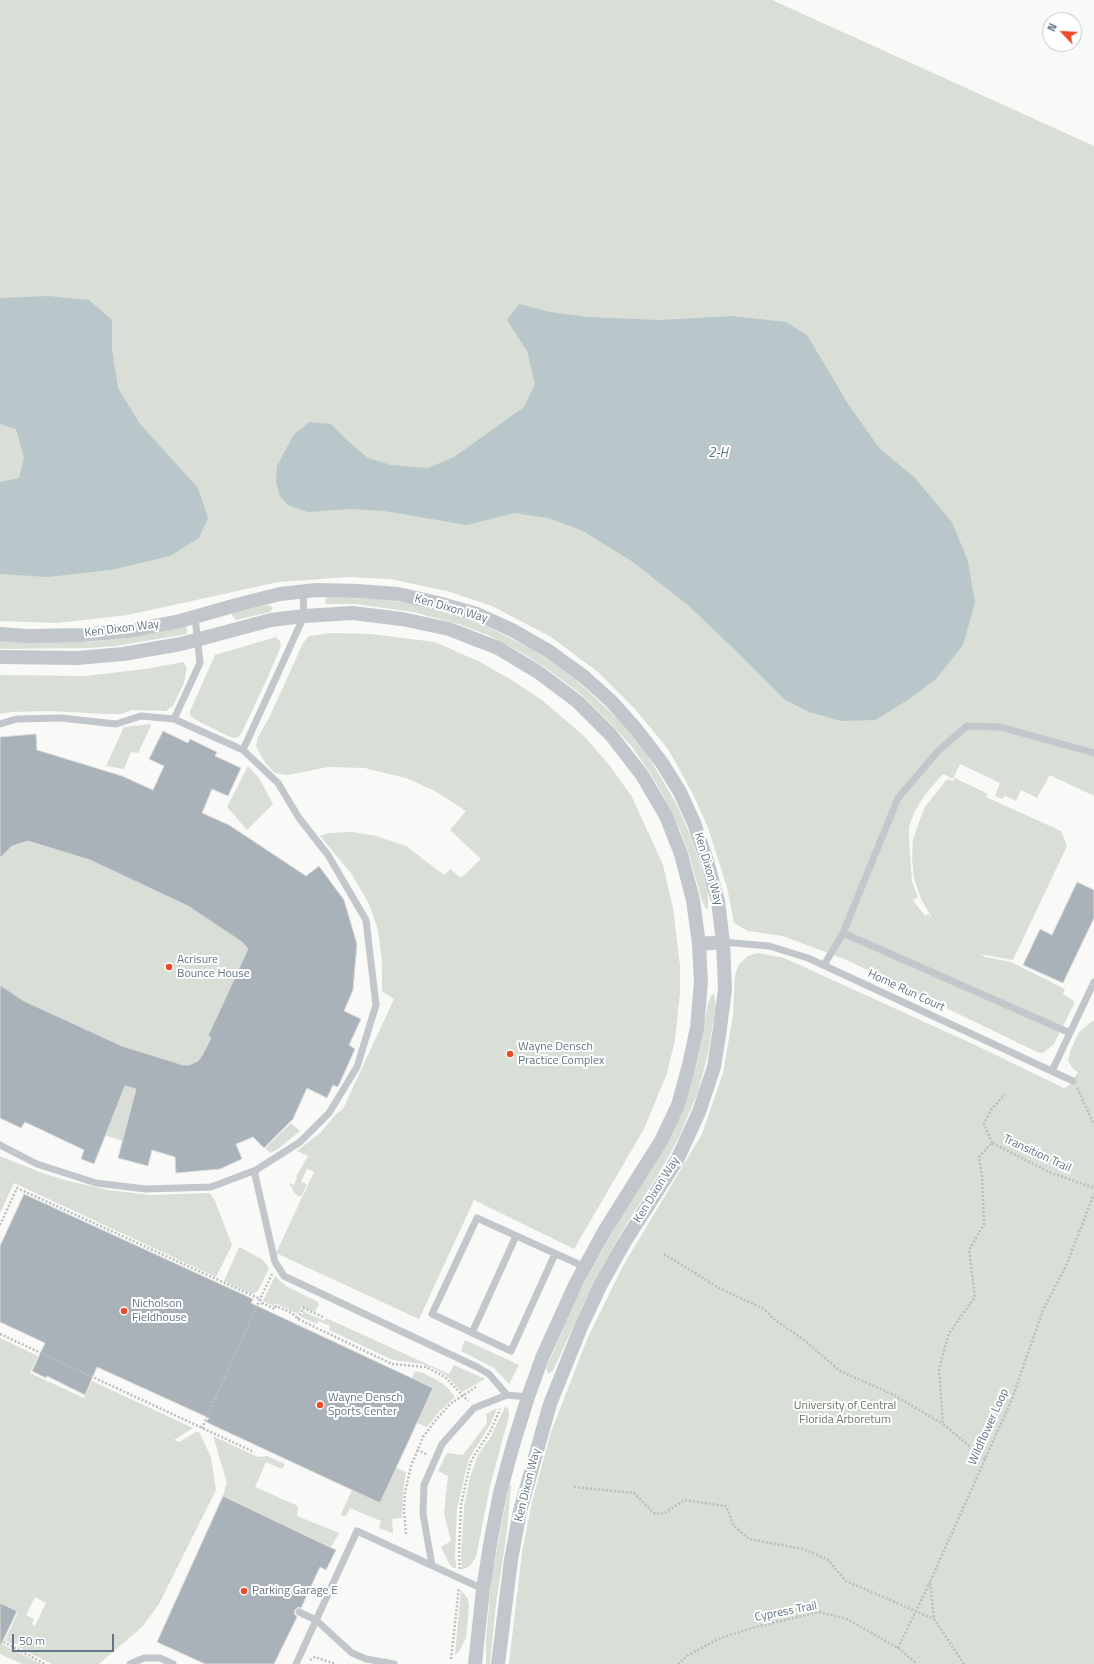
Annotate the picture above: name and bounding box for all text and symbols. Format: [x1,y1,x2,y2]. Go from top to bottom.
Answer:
north arrow [1042,12,1082,52]
text: N [1043,21,1061,34]
water label: 2-H [708,446,728,462]
street label: Ken Dixon Way [413,592,489,626]
street label: Ken Dixon Way [84,617,160,641]
street label: Ken Dixon Way [691,831,725,907]
place label: Acrisure Bounce House [177,953,250,981]
marker: Acrisure Bounce House [164,962,174,972]
street label: Home Run Court [865,967,947,1015]
place label: Wayne Densch Practice Complex [518,1040,605,1068]
marker: Wayne Densch Practice Complex [505,1049,515,1059]
street label: Transition Trail [1001,1132,1073,1176]
street label: Ken Dixon Way [631,1154,683,1226]
place label: Nicholson Fieldhouse [132,1297,187,1325]
marker: Nicholson Fieldhouse [119,1306,129,1316]
street label: Wildflower Loop [966,1387,1012,1467]
place label: Wayne Densch Sports Center [328,1391,403,1419]
park label: University of Central Florida Arboretum [794,1399,896,1427]
marker: Wayne Densch Sports Center [315,1400,325,1410]
street label: Ken Dixon Way [512,1447,544,1523]
place label: Parking Garage E [252,1584,338,1598]
marker: Parking Garage E [239,1586,249,1596]
street label: Cypress Trail [754,1599,818,1625]
scale bar [14,1626,116,1652]
text: 50 m [19,1631,45,1650]

